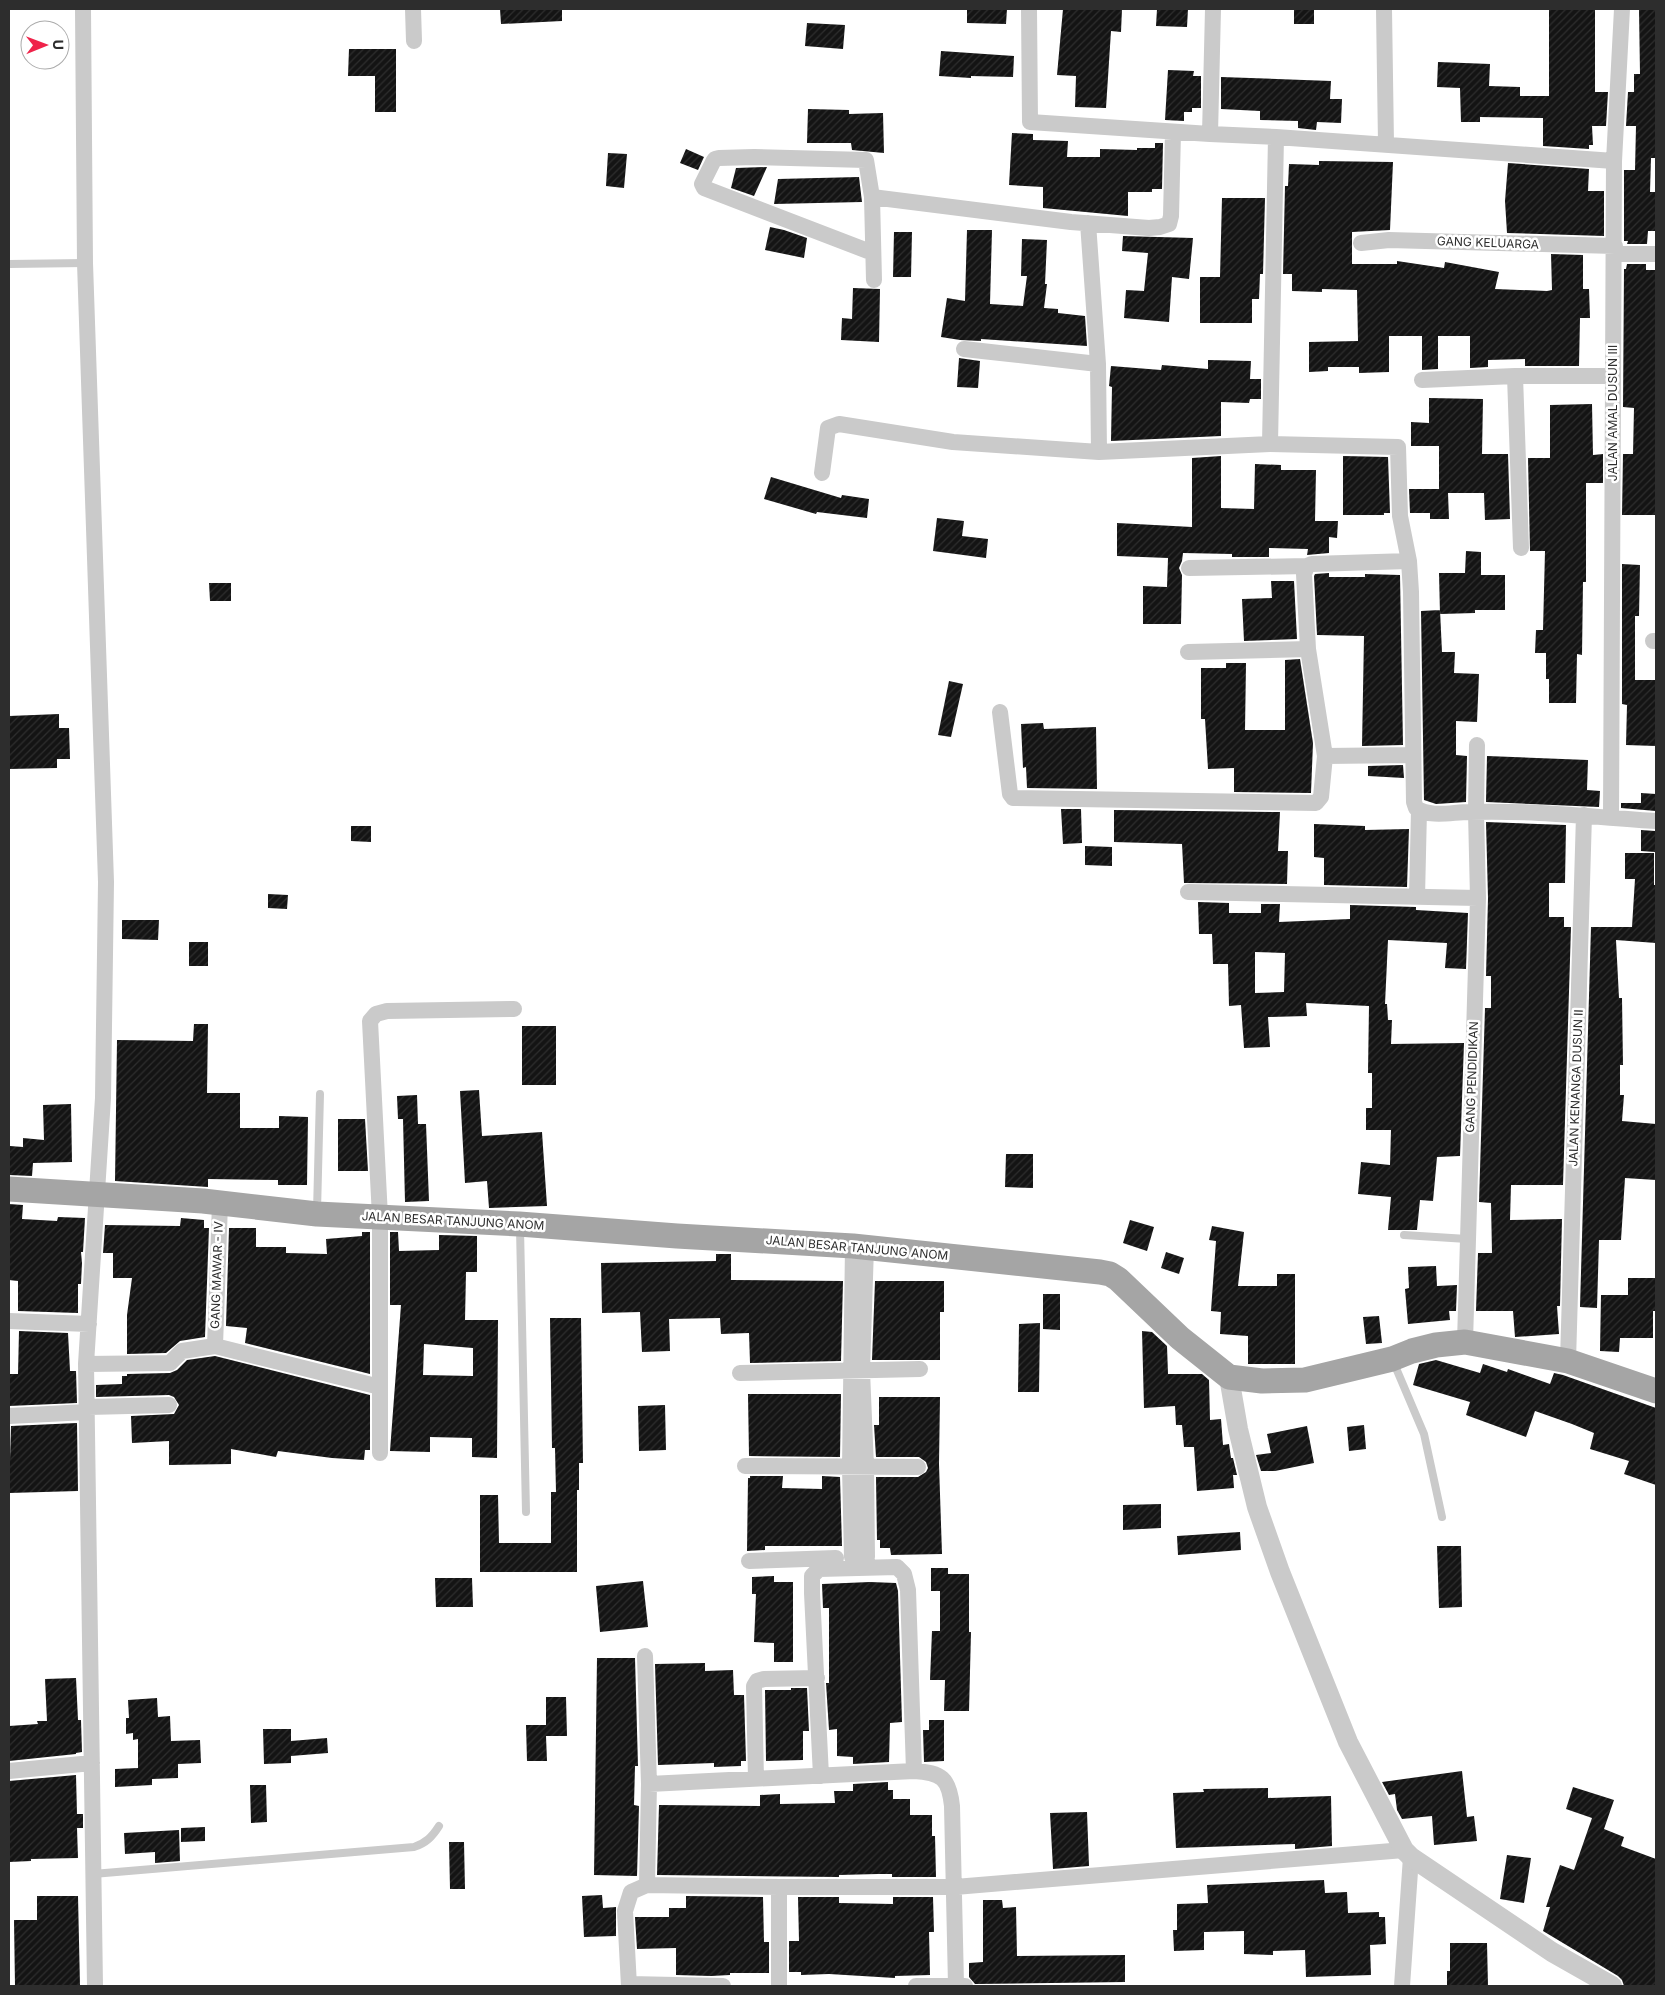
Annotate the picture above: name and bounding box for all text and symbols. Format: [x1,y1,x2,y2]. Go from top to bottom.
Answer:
north arrow [20,20,70,70]
text: U [50,39,67,50]
street label: GANG KELUARGA [1437,233,1539,252]
street label: JALAN AMAL DUSUN III [1605,345,1620,481]
street label: JALAN KENANGA DUSUN II [1565,1009,1586,1167]
street label: GANG PENDIDIKAN [1462,1021,1481,1133]
street label: JALAN BESAR TANJUNG ANOM [361,1208,545,1233]
street label: GANG MAWAR - IV [207,1221,226,1329]
street label: JALAN BESAR TANJUNG ANOM [765,1232,949,1263]

